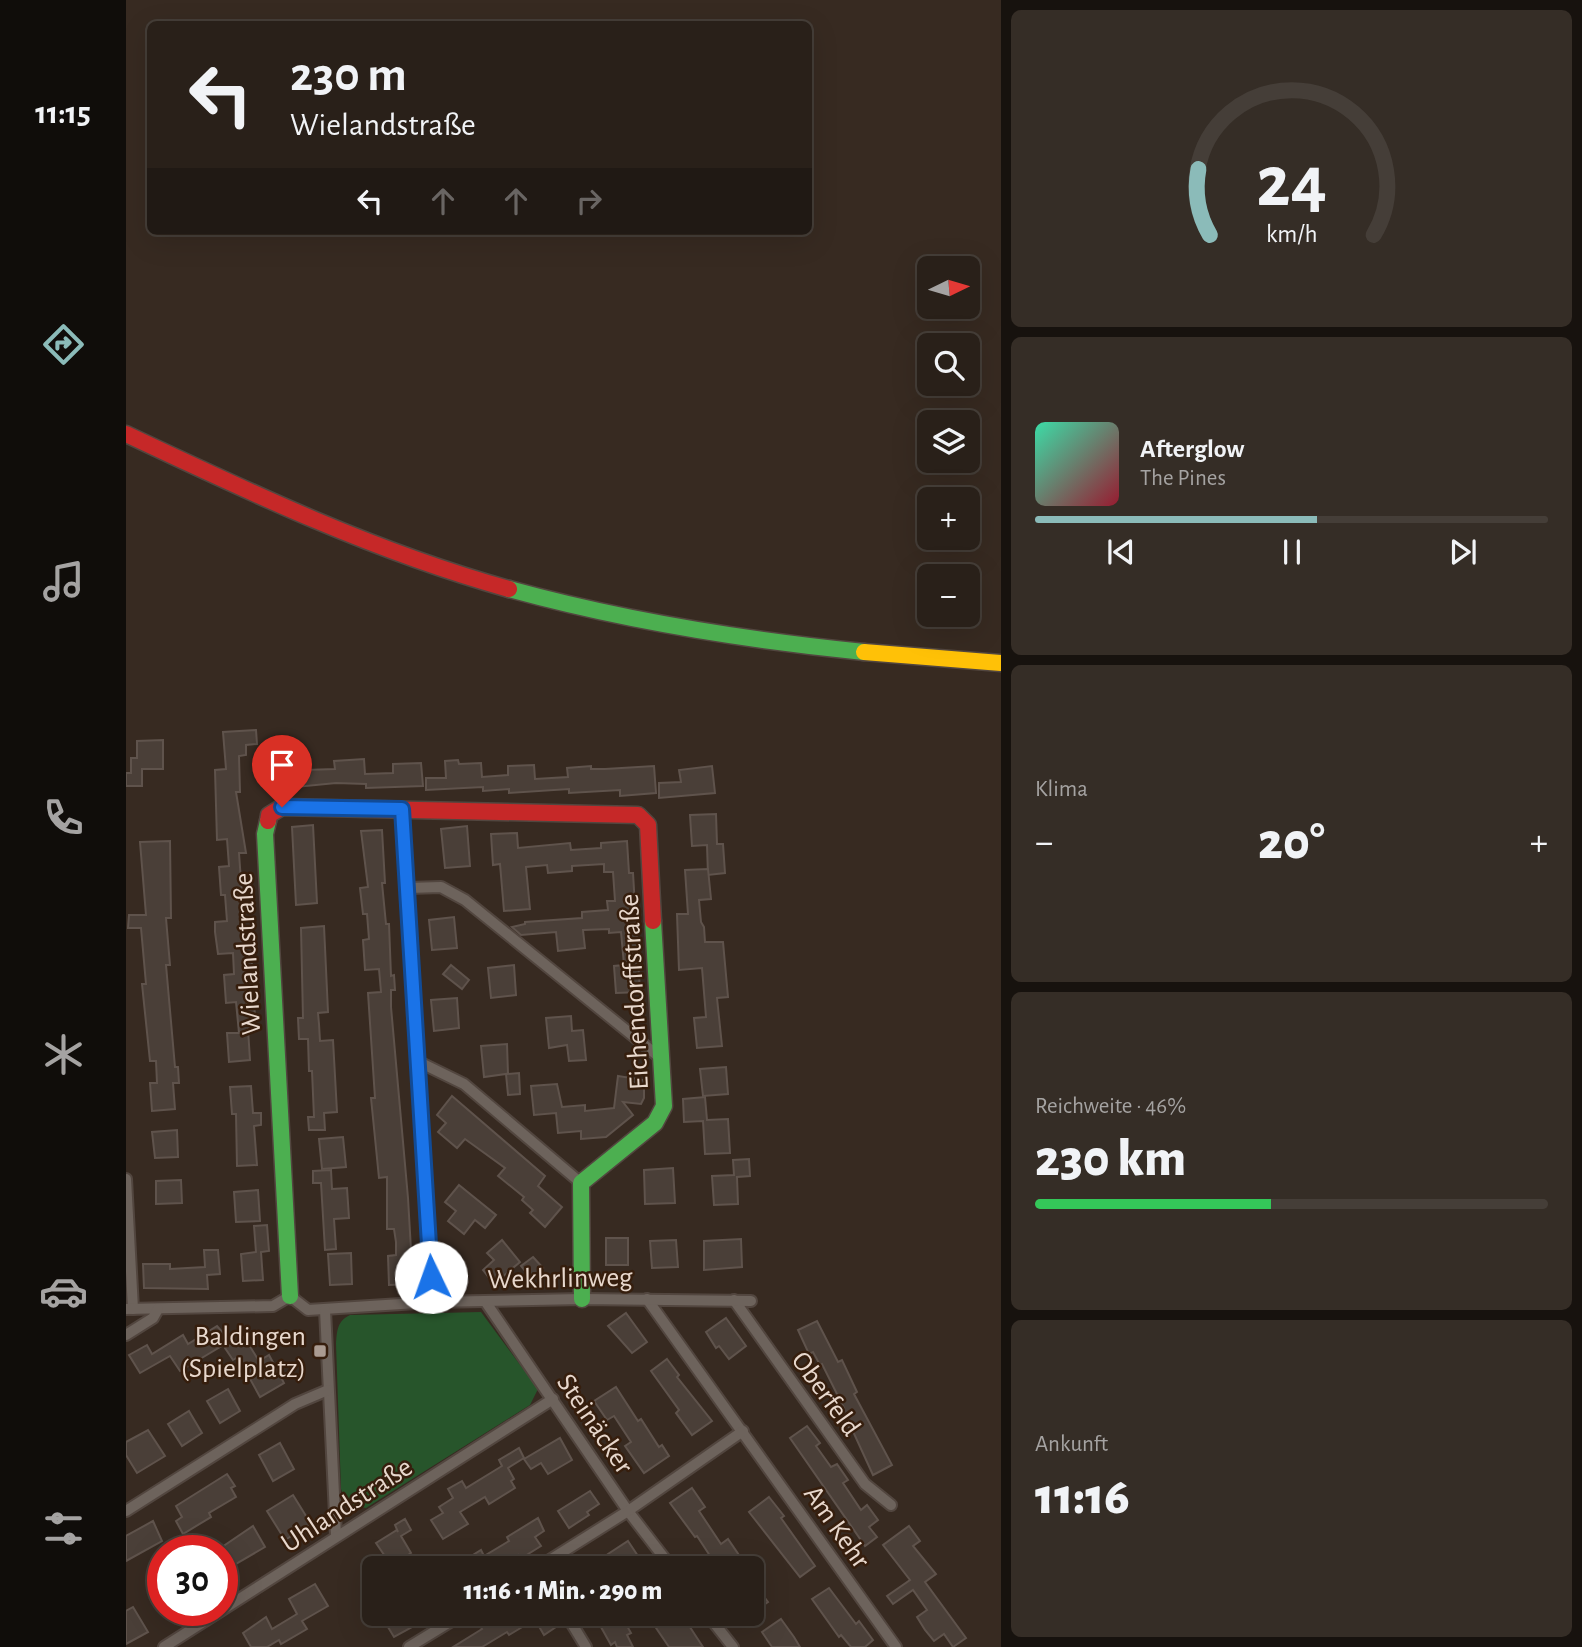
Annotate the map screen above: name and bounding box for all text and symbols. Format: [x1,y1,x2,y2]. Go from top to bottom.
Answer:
icon: left [175,49,266,140]
text: 230 m [290,51,407,100]
text: 11:15 [35,97,91,129]
text: Wielandstraße [290,109,476,141]
text: 24 [1256,147,1327,220]
icon: left [351,182,389,220]
icon: ahead [424,182,462,220]
icon: ahead [497,182,535,220]
icon: right [570,182,608,220]
text: km/h [1266,222,1317,247]
north arrow [917,256,980,318]
map controls [917,256,980,627]
icon: directions [39,320,88,369]
button: search [917,333,980,396]
button: layers [917,410,980,473]
text: Afterglow [1140,436,1244,462]
text: The Pines [1140,467,1226,490]
button: + [917,487,980,550]
icon: previous [1102,533,1140,571]
icon: pause [1273,533,1311,571]
icon: next [1444,533,1482,571]
icon: music [39,557,88,606]
button: − [917,564,980,627]
pin [252,735,312,807]
icon: arrive [263,746,301,784]
text: Klima [1035,778,1088,801]
icon: phone [39,793,88,842]
text: 20° [1258,816,1325,868]
text: − [1035,824,1053,862]
text: + [1530,824,1548,862]
street label: Wielandstraße [230,872,266,1036]
street label: Eichendorffstraße [616,893,654,1091]
icon: climate [39,1030,88,1079]
text: Reichweite · 46% [1035,1095,1186,1118]
text: 230 km [1035,1133,1186,1185]
position arrow [394,1240,468,1314]
street label: Wekhrlinweg [487,1264,633,1294]
icon: car [39,1267,88,1316]
place label: Baldingen (Spielplatz) [181,1323,306,1383]
marker: Baldingen (Spielplatz) [312,1343,328,1359]
street label: Oberfeld [786,1347,865,1441]
street label: Steinäcker [551,1369,638,1479]
text: Ankunft [1035,1433,1108,1456]
street label: Uhlandstraße [277,1453,418,1558]
text: 11:16 [1035,1471,1130,1523]
street label: Am Kehr [798,1481,875,1574]
icon: filters [39,1504,88,1553]
speed limit sign: 30 [147,1535,238,1626]
text: 11:16 · 1 Min. · 290 m [464,1578,662,1604]

